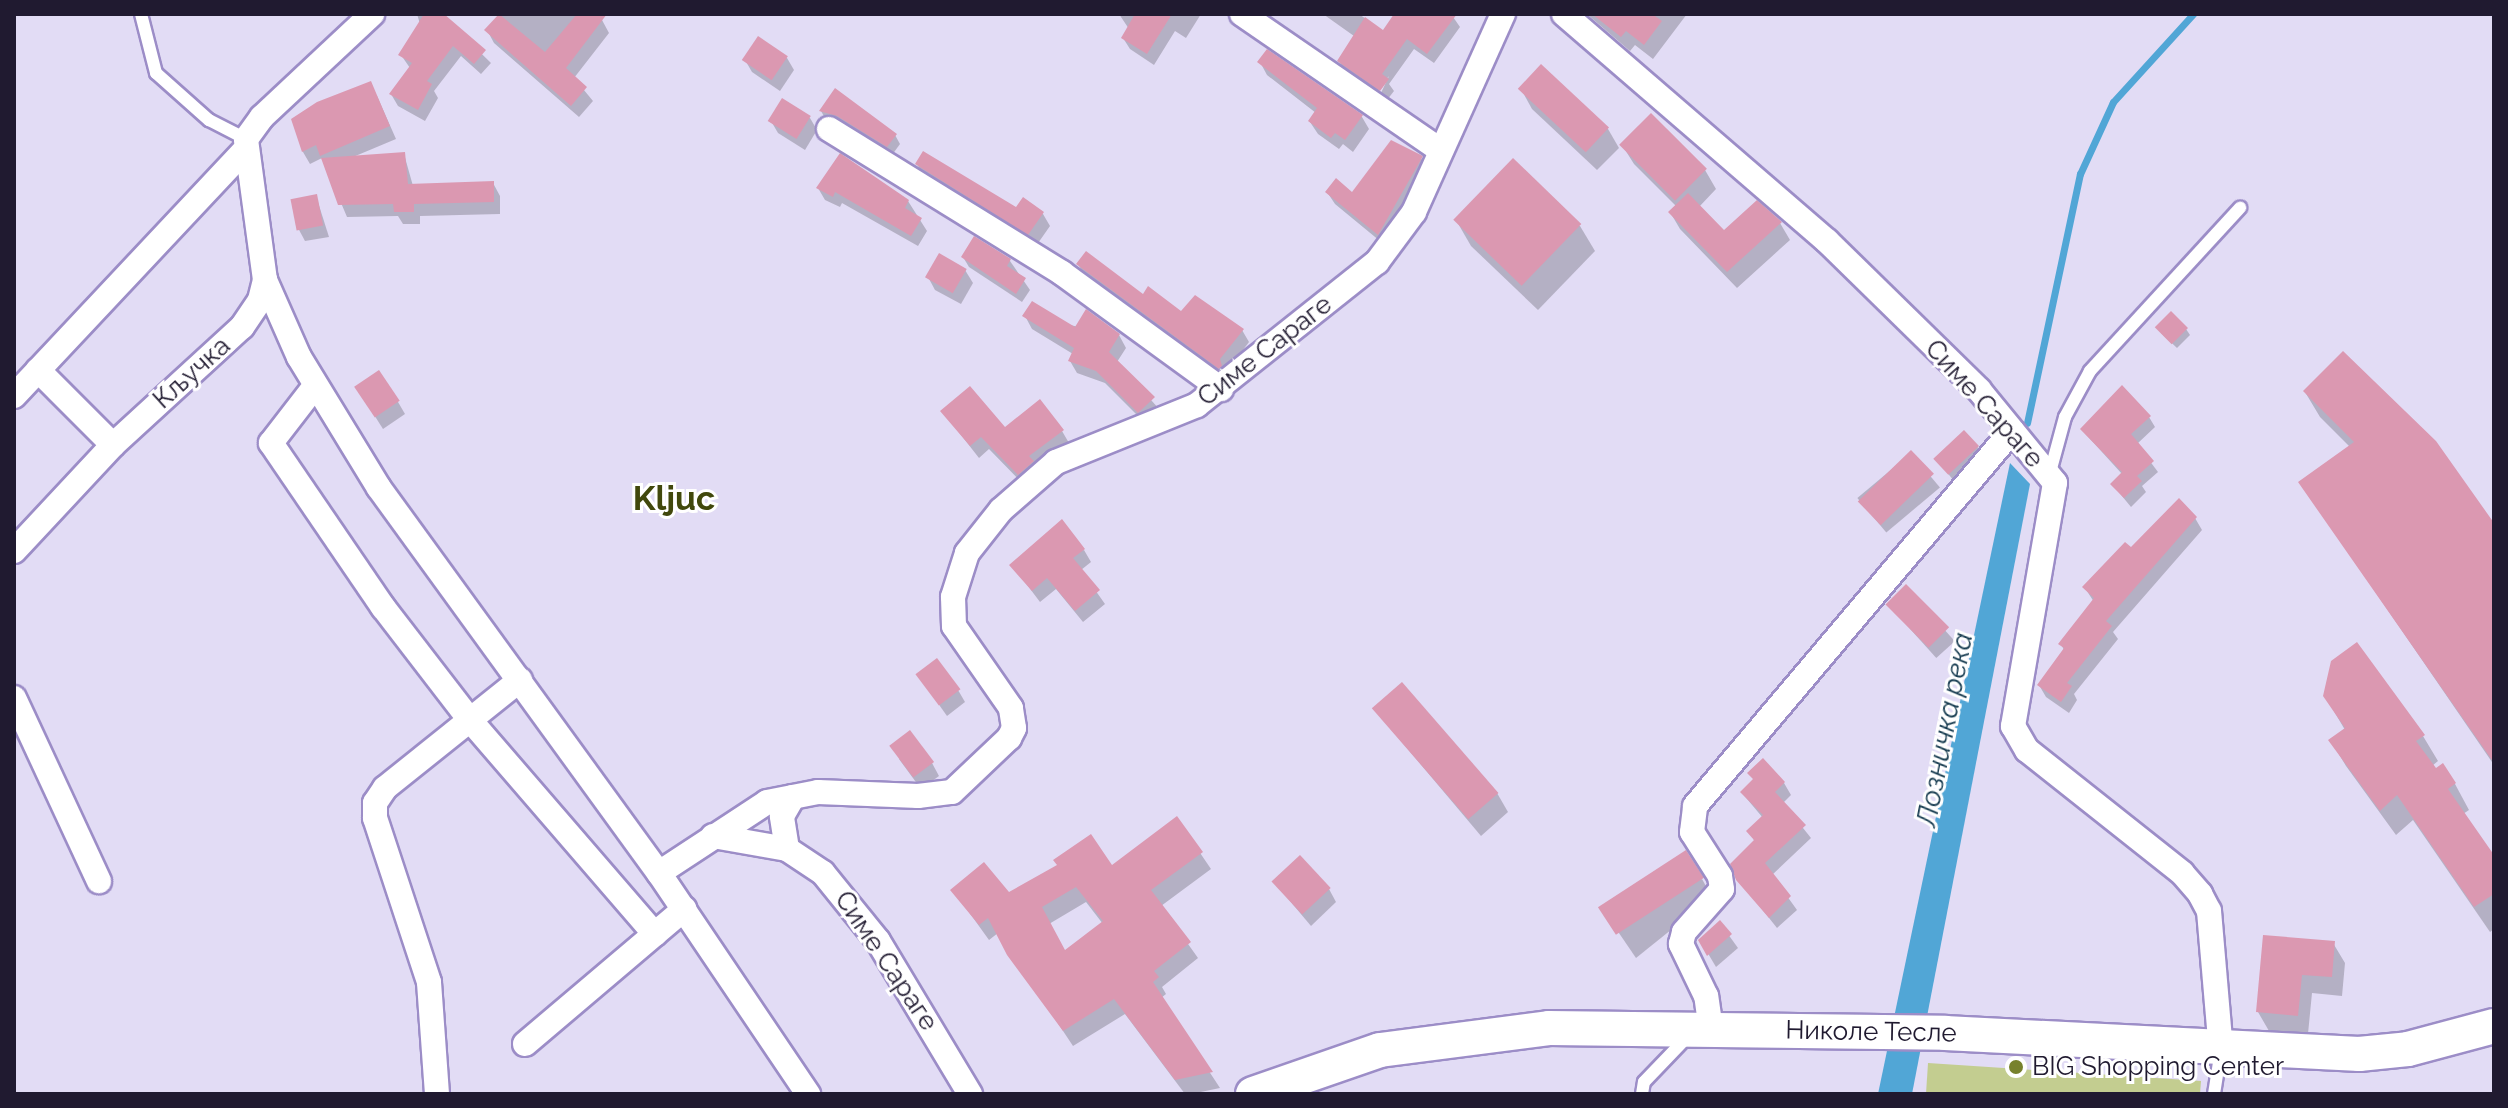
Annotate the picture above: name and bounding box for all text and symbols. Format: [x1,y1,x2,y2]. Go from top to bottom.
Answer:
street label: Симе Сараге [1192,289,1338,413]
street label: Кључка [147,330,237,416]
street label: Симе Сараге [1918,334,2050,474]
district label: Kljuc [633,479,715,519]
water label: Лозничка река [1910,630,1980,830]
street label: Симе Сараге [828,885,944,1037]
street label: Николе Тесле [1785,1015,1957,1049]
place label: BIG Shopping Center [2032,1051,2284,1083]
marker: BIG Shopping Center [2007,1058,2025,1076]

